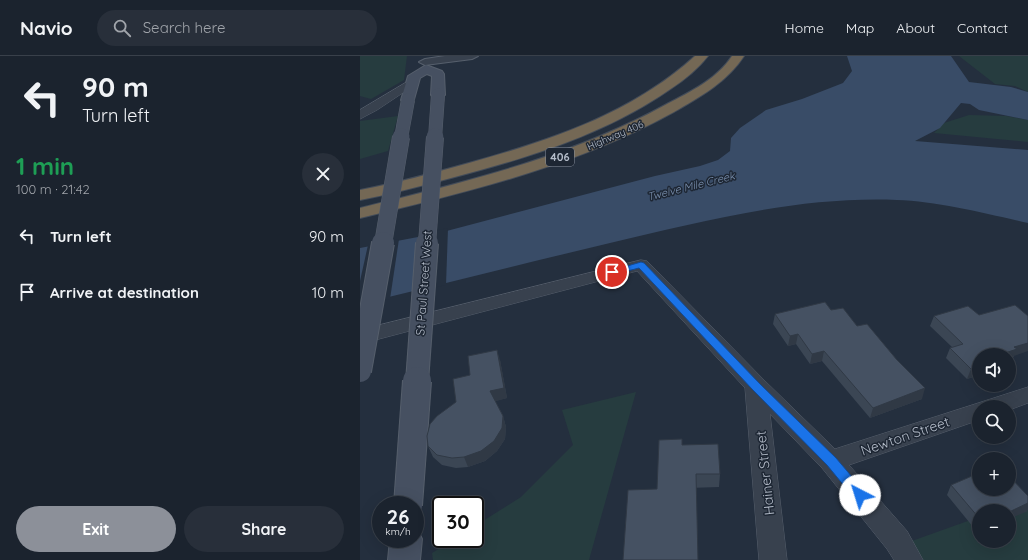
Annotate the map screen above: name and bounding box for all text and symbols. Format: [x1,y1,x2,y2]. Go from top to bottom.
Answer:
search box [97,10,377,46]
text: Navio [20,16,73,40]
icon: search [111,17,133,39]
text: Search here [143,18,226,37]
text: Home [785,19,824,37]
text: Map [846,19,874,37]
text: About [896,19,935,37]
text: Contact [957,19,1008,37]
text: 90 m [82,69,149,104]
icon: left [16,72,68,124]
text: Turn left [82,104,150,127]
street label: Highway 406 [585,118,646,153]
road number: 406 [546,148,574,166]
text: 1 min [16,151,74,181]
button: close [302,153,344,195]
water label: Twelve Mile Creek [646,168,737,204]
text: 100 m · 21:42 [16,181,90,197]
icon: left [16,225,38,247]
text: Turn left [50,227,112,246]
text: 90 m [309,227,344,246]
street label: St Paul Street West [412,230,435,336]
pin [595,255,629,289]
icon: arrive [601,261,623,283]
icon: arrive [16,281,38,303]
text: Arrive at destination [50,283,199,302]
text: 10 m [312,283,344,302]
map controls [972,348,1016,548]
button: sound [972,348,1016,392]
button: search [972,400,1016,444]
street label: Newton Street [858,412,952,460]
street label: Hainer Street [752,430,778,516]
button: + [972,452,1016,496]
position arrow [839,474,881,516]
speed limit sign: 30 [432,496,484,548]
text: 26 [387,504,409,529]
button: − [972,504,1016,548]
button: Exit [16,506,176,552]
button: Share [184,506,344,552]
text: km/h [385,525,411,538]

